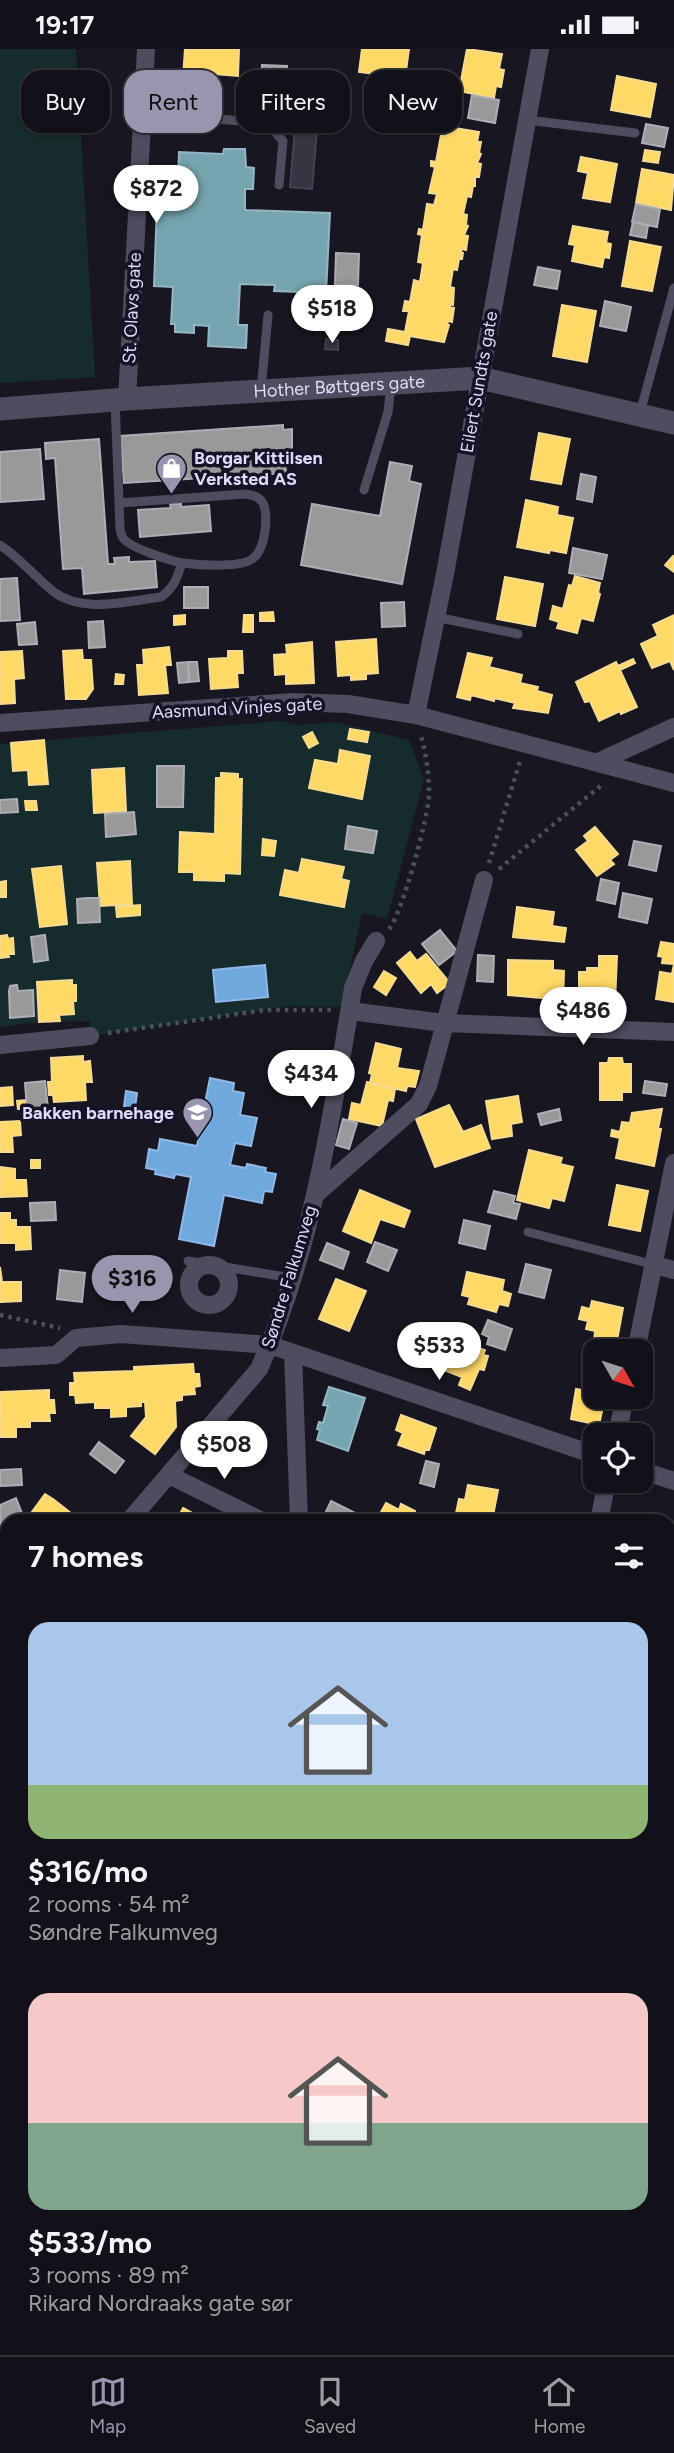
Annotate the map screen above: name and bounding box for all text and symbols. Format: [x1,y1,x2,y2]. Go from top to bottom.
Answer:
text: 19:17 [35,9,94,41]
chip: Buy [21,70,110,133]
chip: Rent [124,70,222,133]
chip: Filters [236,70,350,133]
chip: New [364,70,462,133]
pin: $872 [115,165,197,225]
text: $872 [130,174,182,202]
street label: St. Olavs gate [118,252,146,364]
pin: $518 [291,285,373,345]
text: $518 [307,294,357,322]
street label: Eilert Sundts gate [456,309,502,455]
street label: Hother Bøttgers gate [253,370,426,402]
place label: Borgar Kittilsen Verksted AS [194,447,323,490]
shop icon: Borgar Kittilsen Verksted AS [154,451,188,495]
street label: Aasmund Vinjes gate [151,693,323,723]
pin: $486 [542,988,624,1047]
text: $486 [556,996,610,1024]
pin: $434 [270,1051,352,1110]
text: $434 [284,1059,338,1087]
school or university icon: Bakken barnehage [180,1096,214,1140]
place label: Bakken barnehage [22,1102,174,1124]
street label: Søndre Falkumveg [257,1203,321,1351]
pin: $316 [91,1255,173,1315]
text: $316 [108,1264,156,1292]
pin: $533 [398,1323,480,1382]
text: $533 [413,1331,465,1359]
north arrow [583,1339,653,1409]
map controls [583,1339,653,1493]
pin: $508 [183,1421,265,1481]
button: locate [583,1423,653,1493]
text: $508 [196,1430,252,1458]
icon: filters [610,1537,648,1575]
text: 7 homes [28,1538,143,1575]
icon: home [275,1667,401,1793]
text: $316/mo [28,1853,148,1890]
text: 2 rooms · 54 m² [28,1890,190,1918]
text: Søndre Falkumveg [28,1918,218,1946]
icon: home [275,2038,401,2164]
text: $533/mo [28,2224,152,2261]
text: 3 rooms · 89 m² [28,2261,189,2289]
text: Rikard Nordraaks gate sør [28,2289,292,2317]
tab: Map [89,2373,127,2438]
tab: Saved [304,2373,356,2438]
tab: Home [534,2373,585,2438]

